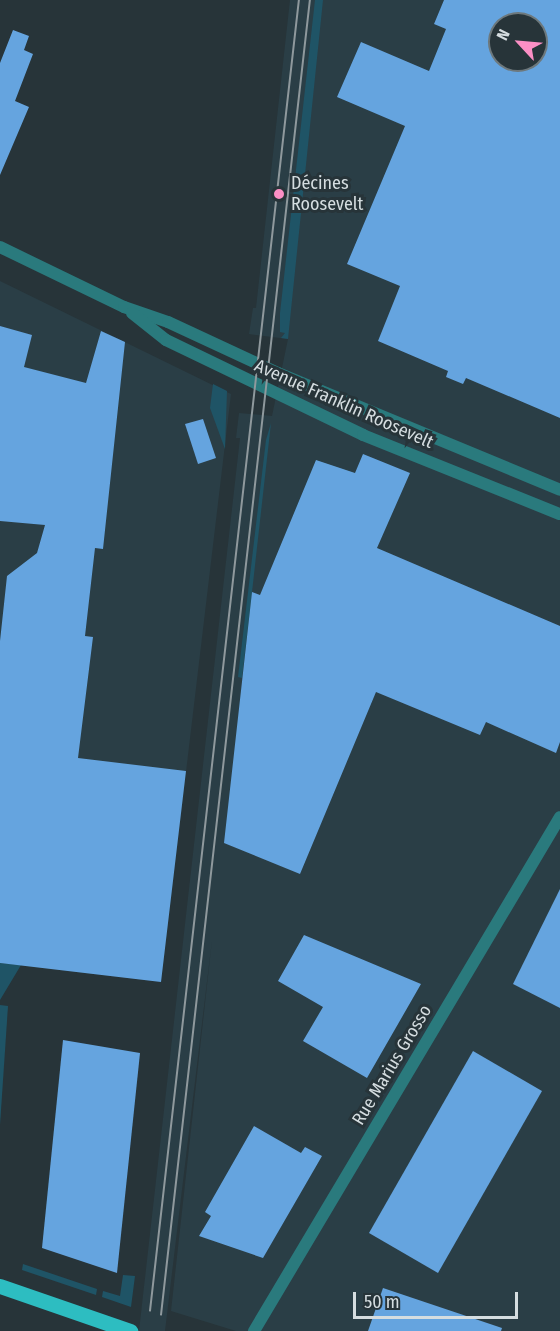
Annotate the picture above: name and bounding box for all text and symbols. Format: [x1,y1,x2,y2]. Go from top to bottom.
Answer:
north arrow [488,12,548,72]
text: N [493,26,514,43]
place label: Décines Roosevelt [291,173,363,216]
marker: Décines Roosevelt [272,187,286,201]
street label: Avenue Franklin Roosevelt [251,355,437,453]
street label: Rue Marius Grosso [348,1001,436,1129]
scale bar [356,1280,521,1318]
text: 50 m [364,1291,400,1313]

